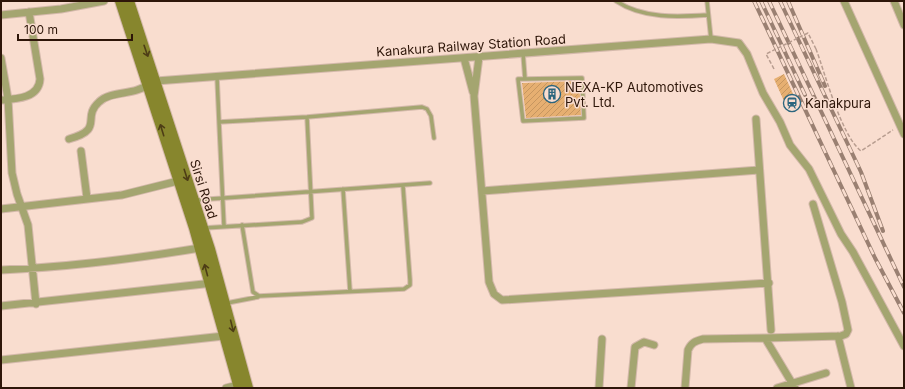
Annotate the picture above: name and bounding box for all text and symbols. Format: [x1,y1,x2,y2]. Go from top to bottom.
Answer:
scale bar [18,16,132,42]
text: 100 m [24,22,58,37]
street label: Kanakura Railway Station Road [376,30,566,60]
one-way arrow [143,45,150,58]
place label: NEXA-KP Automotives Pvt. Ltd. [565,79,703,110]
building icon: NEXA-KP Automotives Pvt. Ltd. [542,84,562,104]
station icon: Kanakpura [782,93,802,113]
place label: Kanakpura [805,95,871,111]
one-way arrow [158,125,166,137]
street label: Sirsi Road [187,157,221,221]
one-way arrow [183,168,190,181]
one-way arrow [201,263,209,276]
one-way arrow [229,319,236,332]

